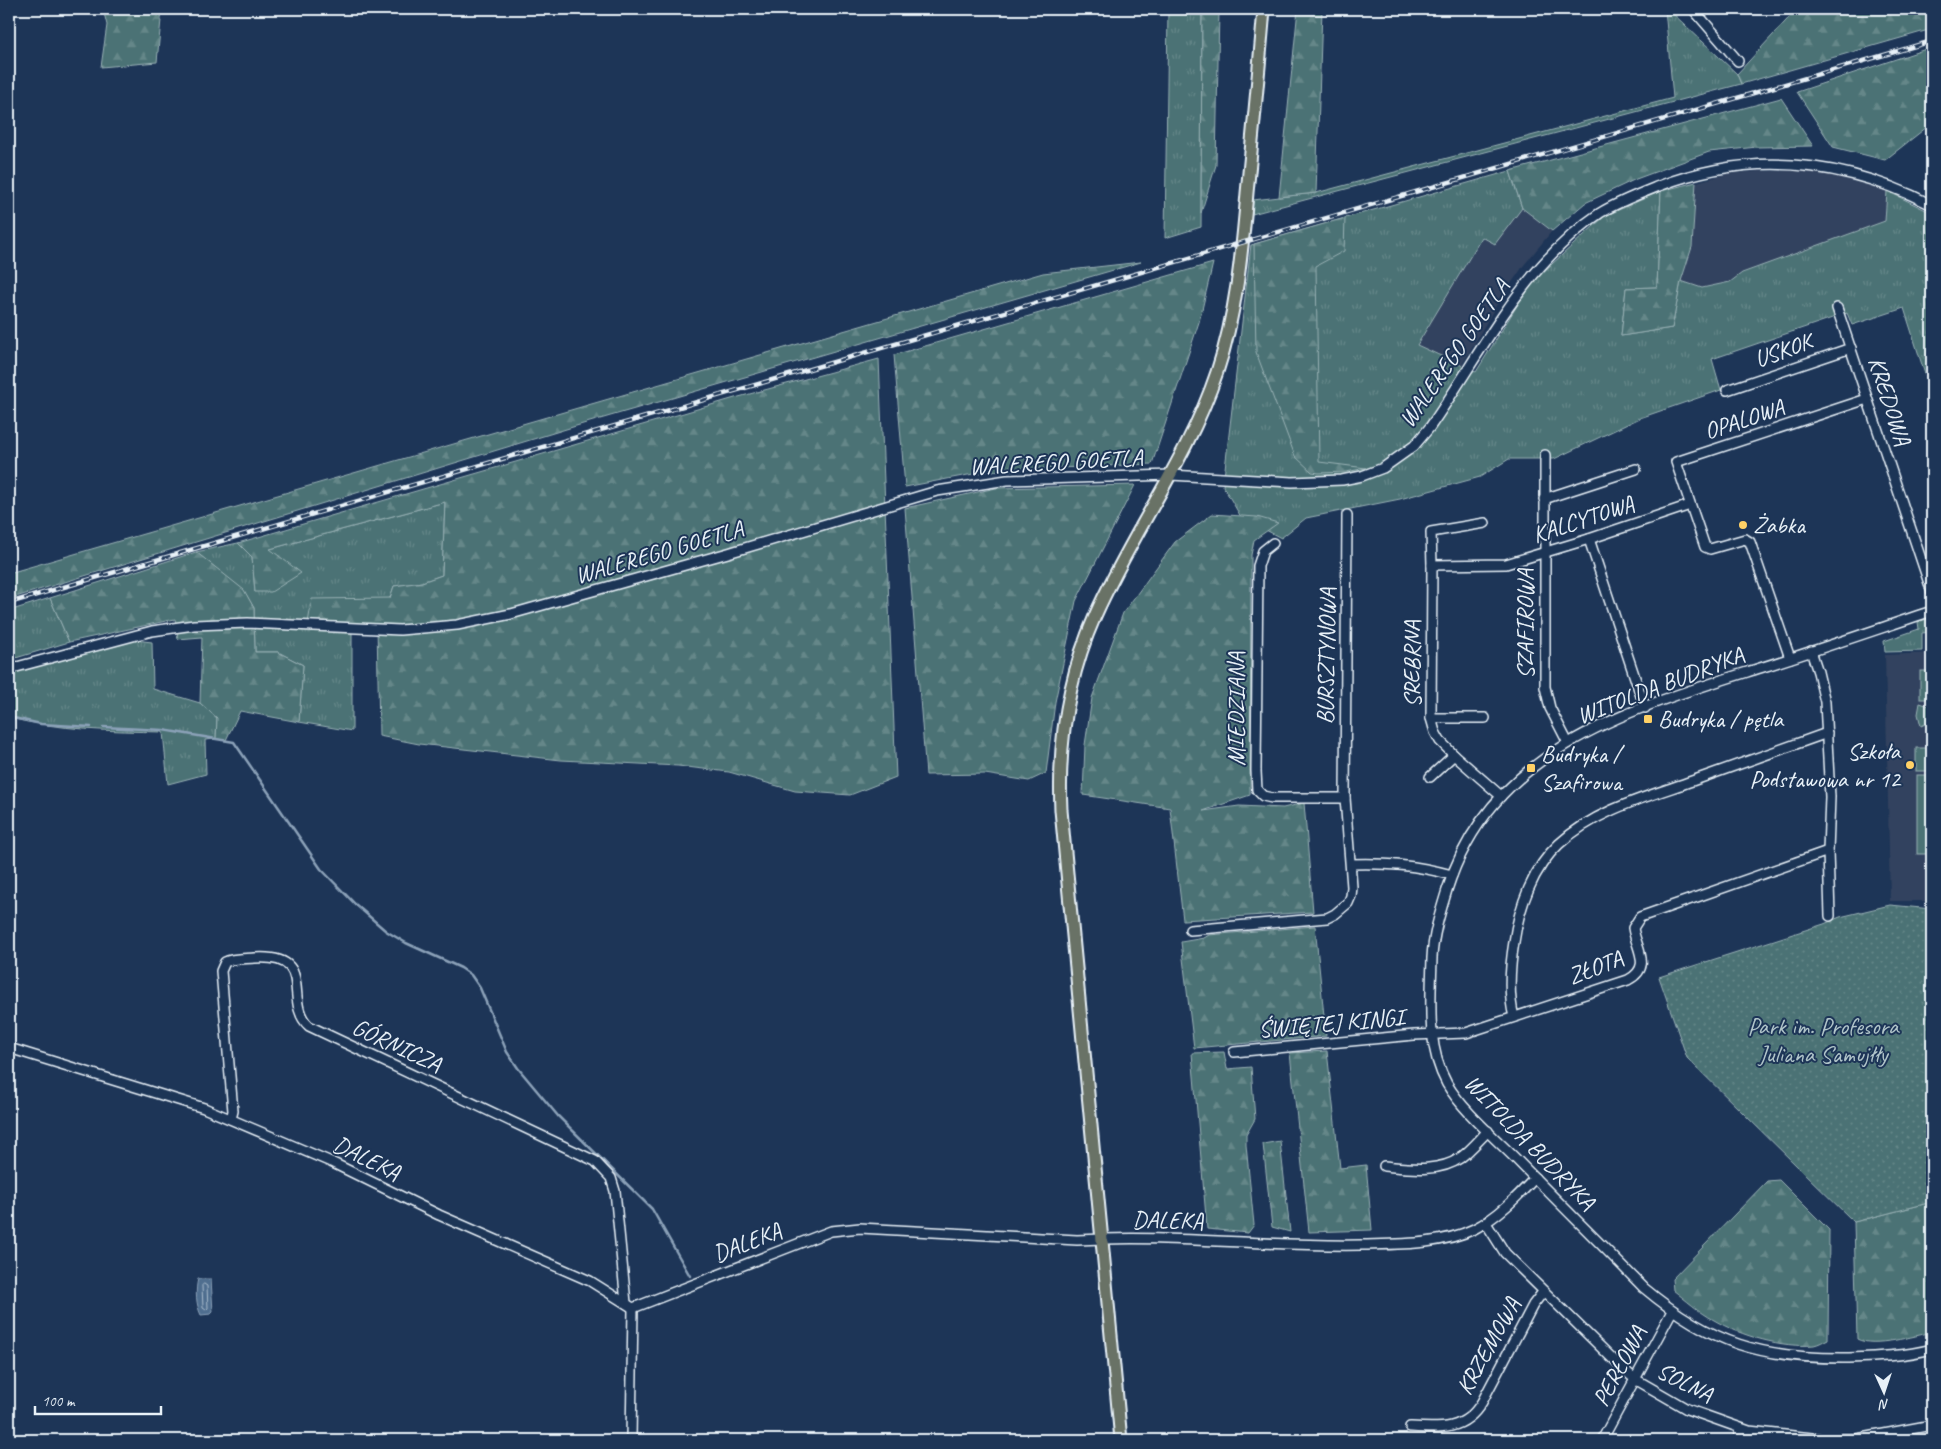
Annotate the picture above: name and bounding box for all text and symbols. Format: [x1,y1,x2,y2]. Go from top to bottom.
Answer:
street label: WALEREGO GOETLA [1392,272,1517,433]
street label: USKOK [1750,325,1820,374]
street label: KREDOWA [1862,353,1919,450]
street label: OPALOWA [1700,392,1789,446]
street label: WALEREGO GOETLA [969,442,1144,482]
street label: KALCYTOWA [1528,488,1639,550]
place label: Żabka [1753,510,1806,540]
street label: WALEREGO GOETLA [571,513,748,590]
marker: Żabka [1737,519,1749,531]
street label: SZAFIROWA [1510,568,1540,679]
street label: BURSZTYNOWA [1310,587,1342,725]
street label: SREBRNA [1397,620,1427,707]
street label: WITOLDA BUDRYKA [1572,639,1749,731]
street label: MIEDZIANA [1221,651,1251,766]
place label: Budryka / pętla [1658,704,1784,734]
marker: Budryka / pętla [1642,713,1654,725]
place label: Szkoła Podstawowa nr 12 [1749,736,1902,794]
place label: Budryka / Szafirowa [1541,739,1626,797]
marker: Szkoła Podstawowa nr 12 [1904,759,1916,771]
marker: Budryka / Szafirowa [1525,762,1537,774]
street label: ZŁOTA [1563,943,1628,991]
street label: ŚWIĘTEJ KINGI [1257,1001,1409,1044]
street label: GÓRNICZA [348,1011,447,1079]
park label: Park im. Profesora Juliana Samujłły [1747,1011,1900,1069]
street label: WITOLDA BUDRYKA [1458,1068,1603,1217]
street label: DALEKA [328,1129,406,1187]
street label: DALEKA [1132,1204,1205,1236]
street label: DALEKA [708,1215,786,1269]
street label: KRZEMOWA [1449,1291,1527,1400]
street label: PERŁOWA [1585,1320,1653,1411]
street label: SOLNA [1652,1355,1719,1409]
north arrow [1858,1366,1908,1416]
scale bar [35,1384,161,1416]
text: 100 m [42,1392,76,1411]
text: N [1878,1396,1889,1413]

